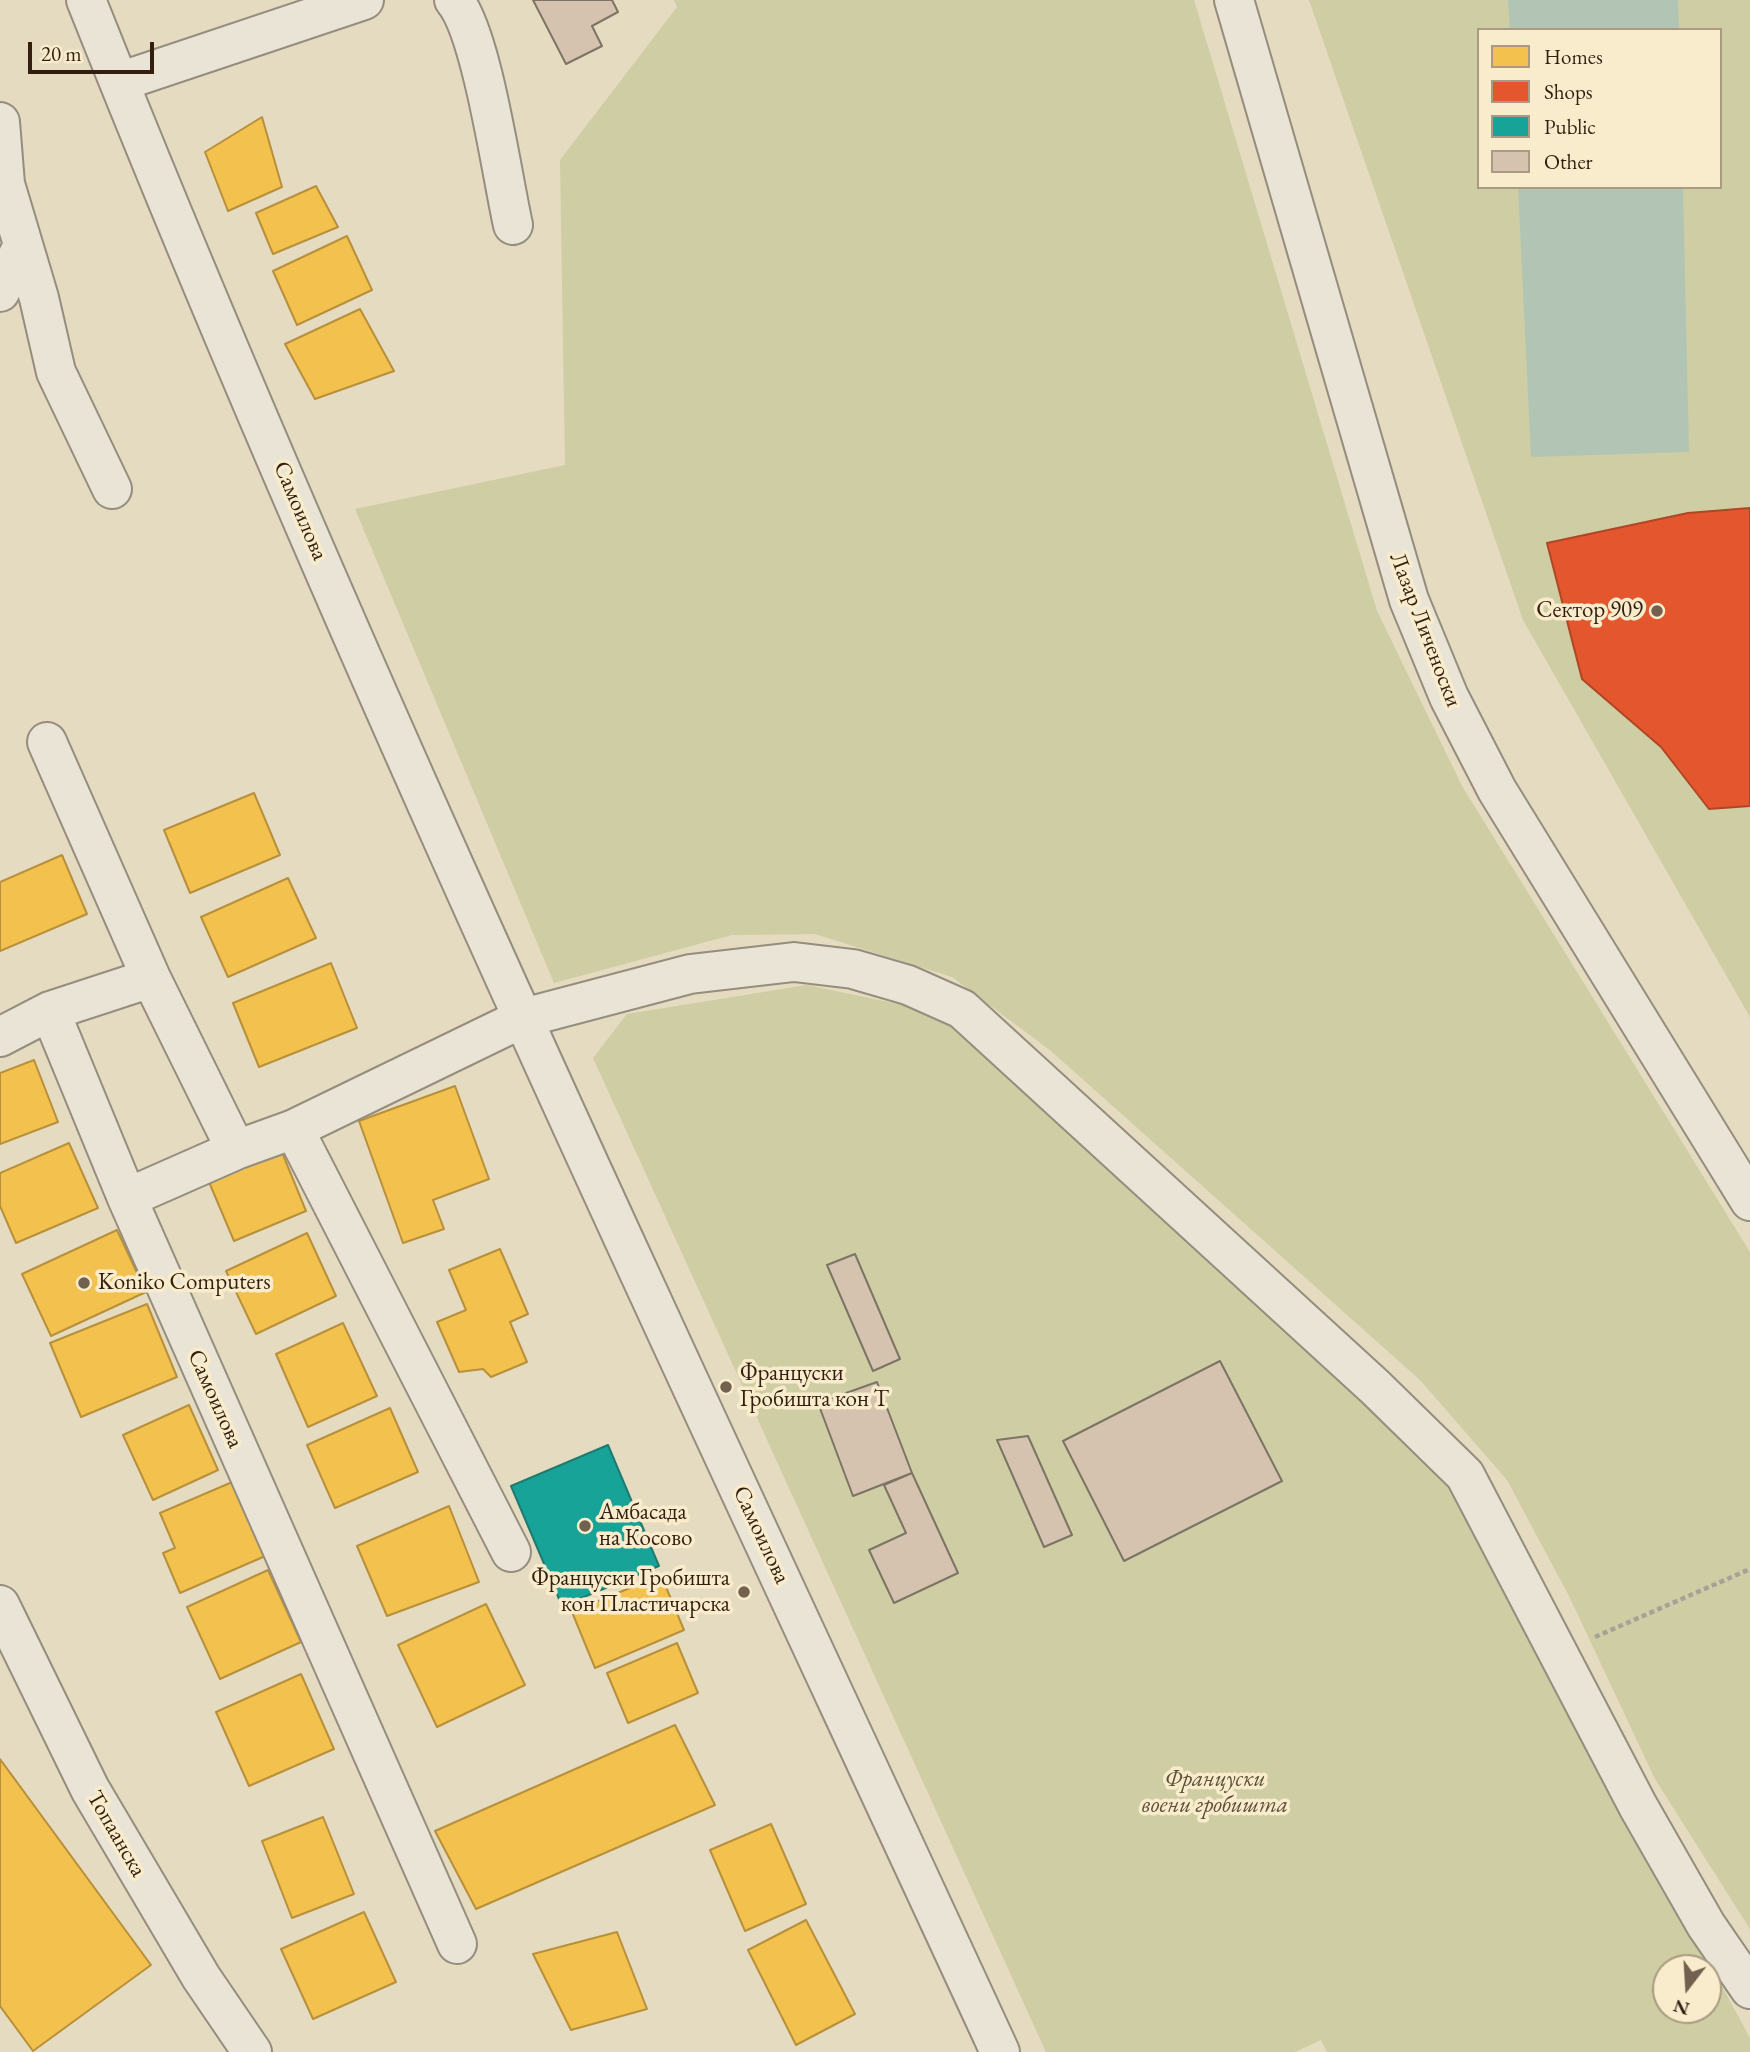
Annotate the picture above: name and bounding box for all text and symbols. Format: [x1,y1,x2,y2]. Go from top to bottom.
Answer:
scale bar [32,28,158,72]
legend [1477,28,1722,189]
text: 20 m [41,40,82,67]
text: Homes [1544,43,1603,70]
text: Shops [1544,78,1593,105]
text: Public [1544,113,1596,140]
text: Other [1544,148,1593,175]
street label: Самоилова [267,457,333,565]
street label: Лазар Личеноски [1383,549,1467,711]
place label: Сектор 909 [1536,597,1643,625]
marker: Сектор 909 [1649,603,1665,619]
place label: Koniko Computers [98,1269,271,1297]
marker: Koniko Computers [76,1275,92,1291]
street label: Самоилова [181,1346,249,1452]
place label: Француски Гробишта кон Т [740,1360,889,1414]
marker: Француски Гробишта кон Т [718,1379,734,1395]
street label: Самоилова [726,1482,796,1588]
place label: Амбасада на Косово [599,1499,692,1553]
marker: Амбасада на Косово [577,1518,593,1534]
place label: Француски Гробишта кон Пластичарска [531,1565,730,1619]
marker: Француски Гробишта кон Пластичарска [736,1584,752,1600]
park label: Француски воени гробишта [1142,1766,1288,1820]
street label: Топаанска [80,1786,152,1882]
north arrow [1652,1954,1722,2024]
text: N [1670,1993,1692,2022]

